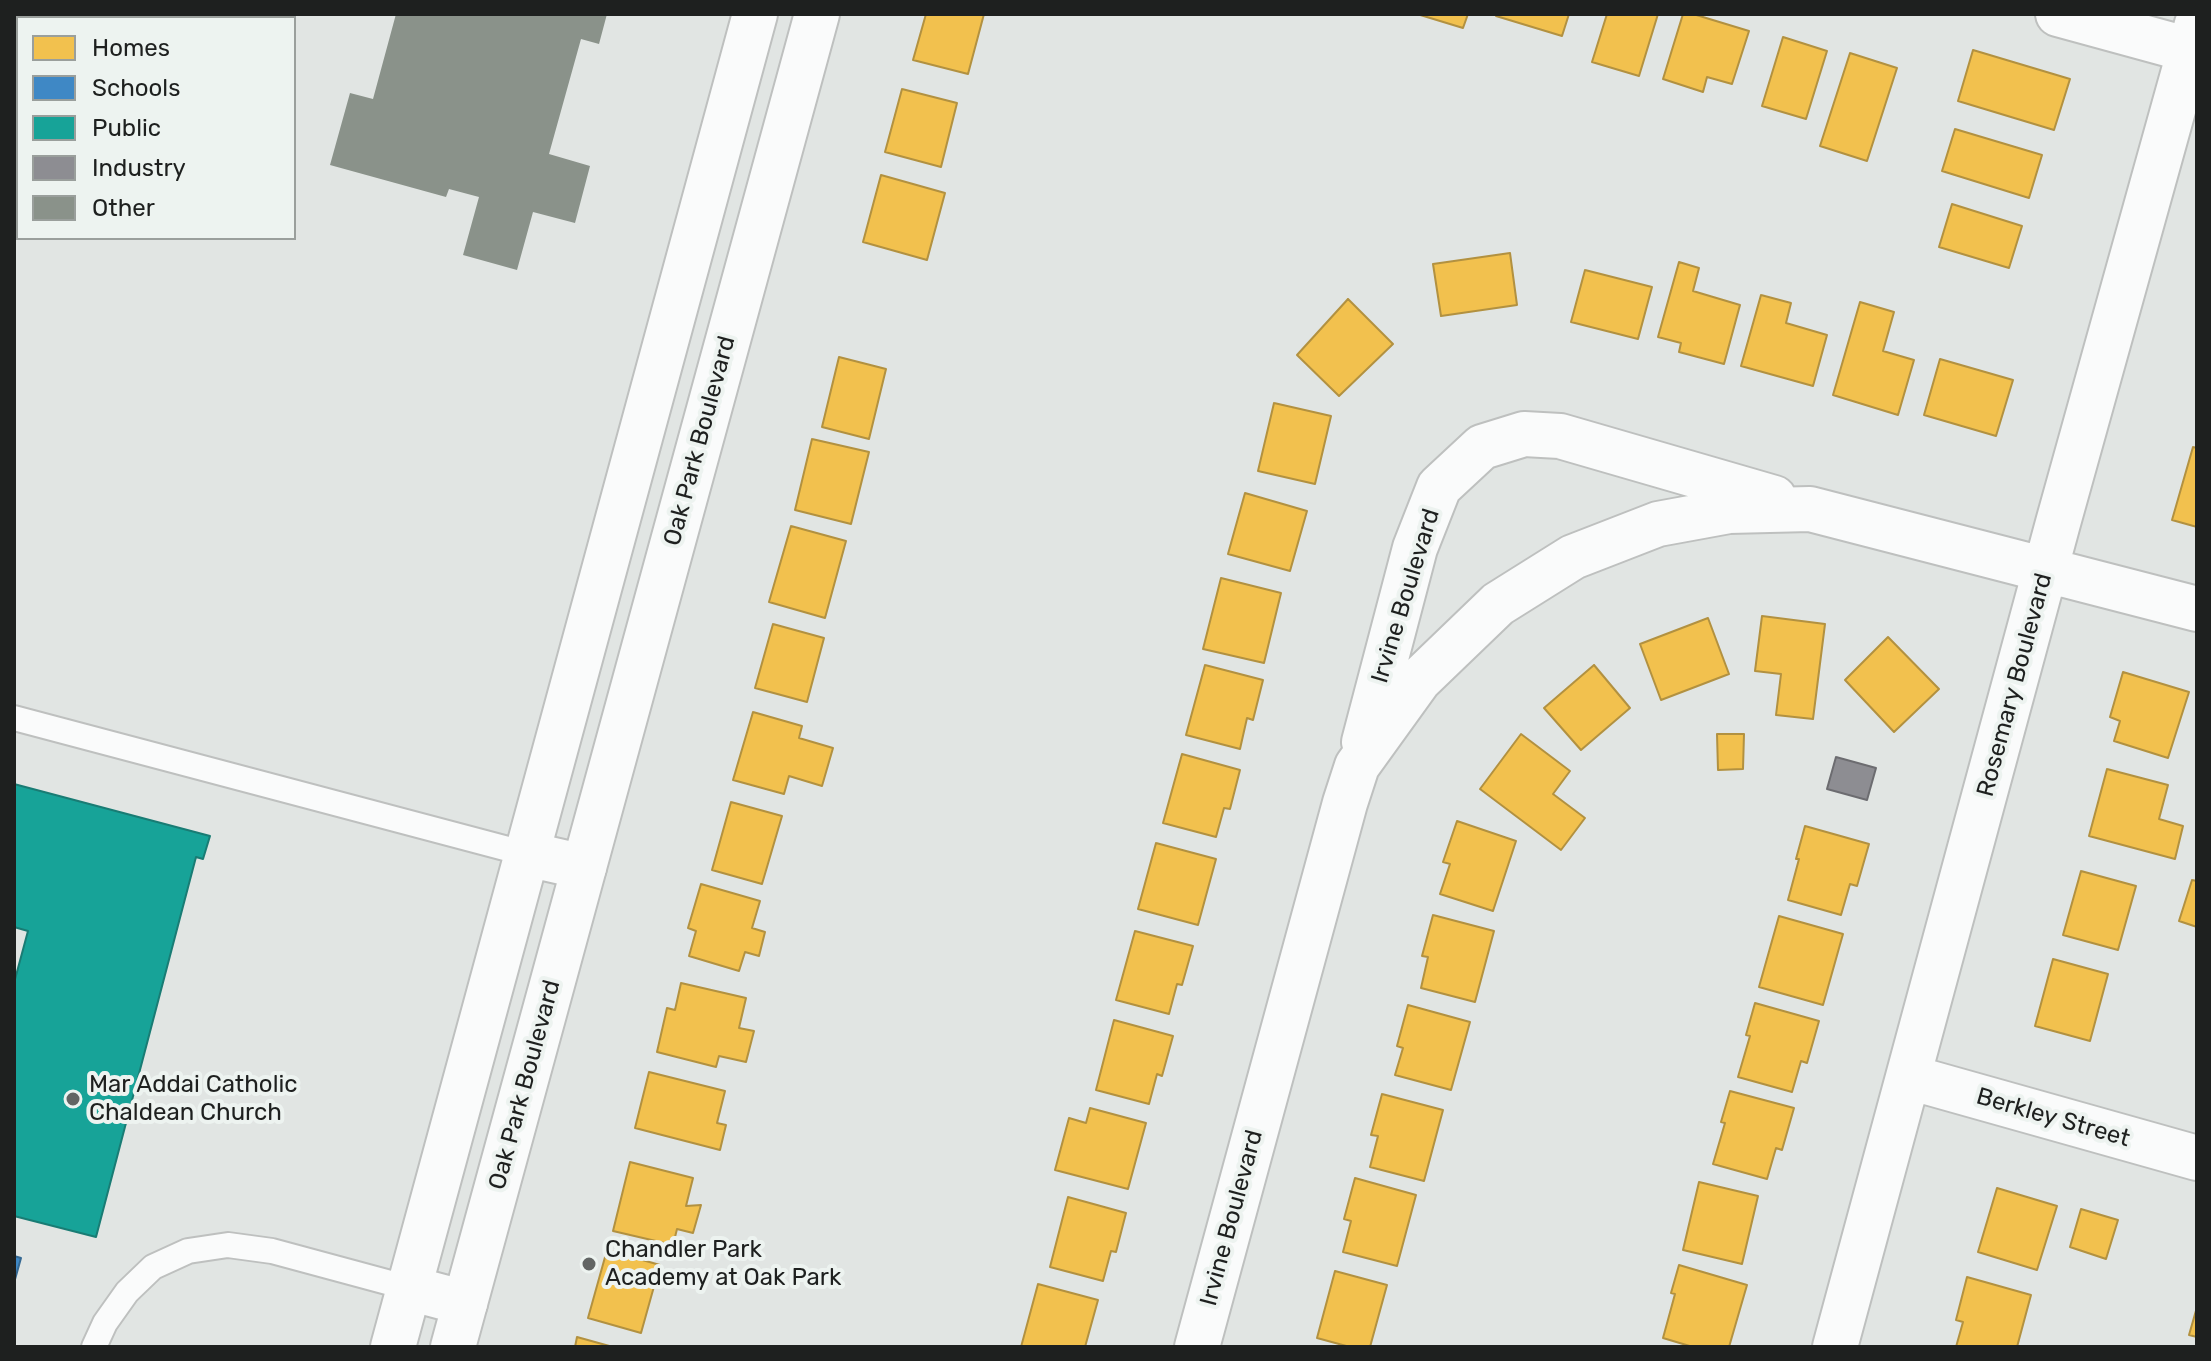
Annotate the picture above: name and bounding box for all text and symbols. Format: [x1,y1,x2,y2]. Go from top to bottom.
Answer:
legend [16,16,296,240]
text: Homes [92,34,170,62]
text: Schools [92,74,180,102]
text: Public [92,114,161,142]
text: Industry [92,154,186,182]
text: Other [92,194,155,222]
street label: Oak Park Boulevard [658,333,742,549]
street label: Irvine Boulevard [1366,505,1446,687]
street label: Rosemary Boulevard [1971,570,2059,800]
street label: Oak Park Boulevard [483,977,567,1193]
place label: Mar Addai Catholic Chaldean Church [89,1071,298,1127]
street label: Berkley Street [1973,1082,2133,1154]
marker: Mar Addai Catholic Chaldean Church [64,1090,82,1108]
street label: Irvine Boulevard [1195,1127,1269,1309]
place label: Chandler Park Academy at Oak Park [605,1236,841,1292]
marker: Chandler Park Academy at Oak Park [580,1255,598,1273]

